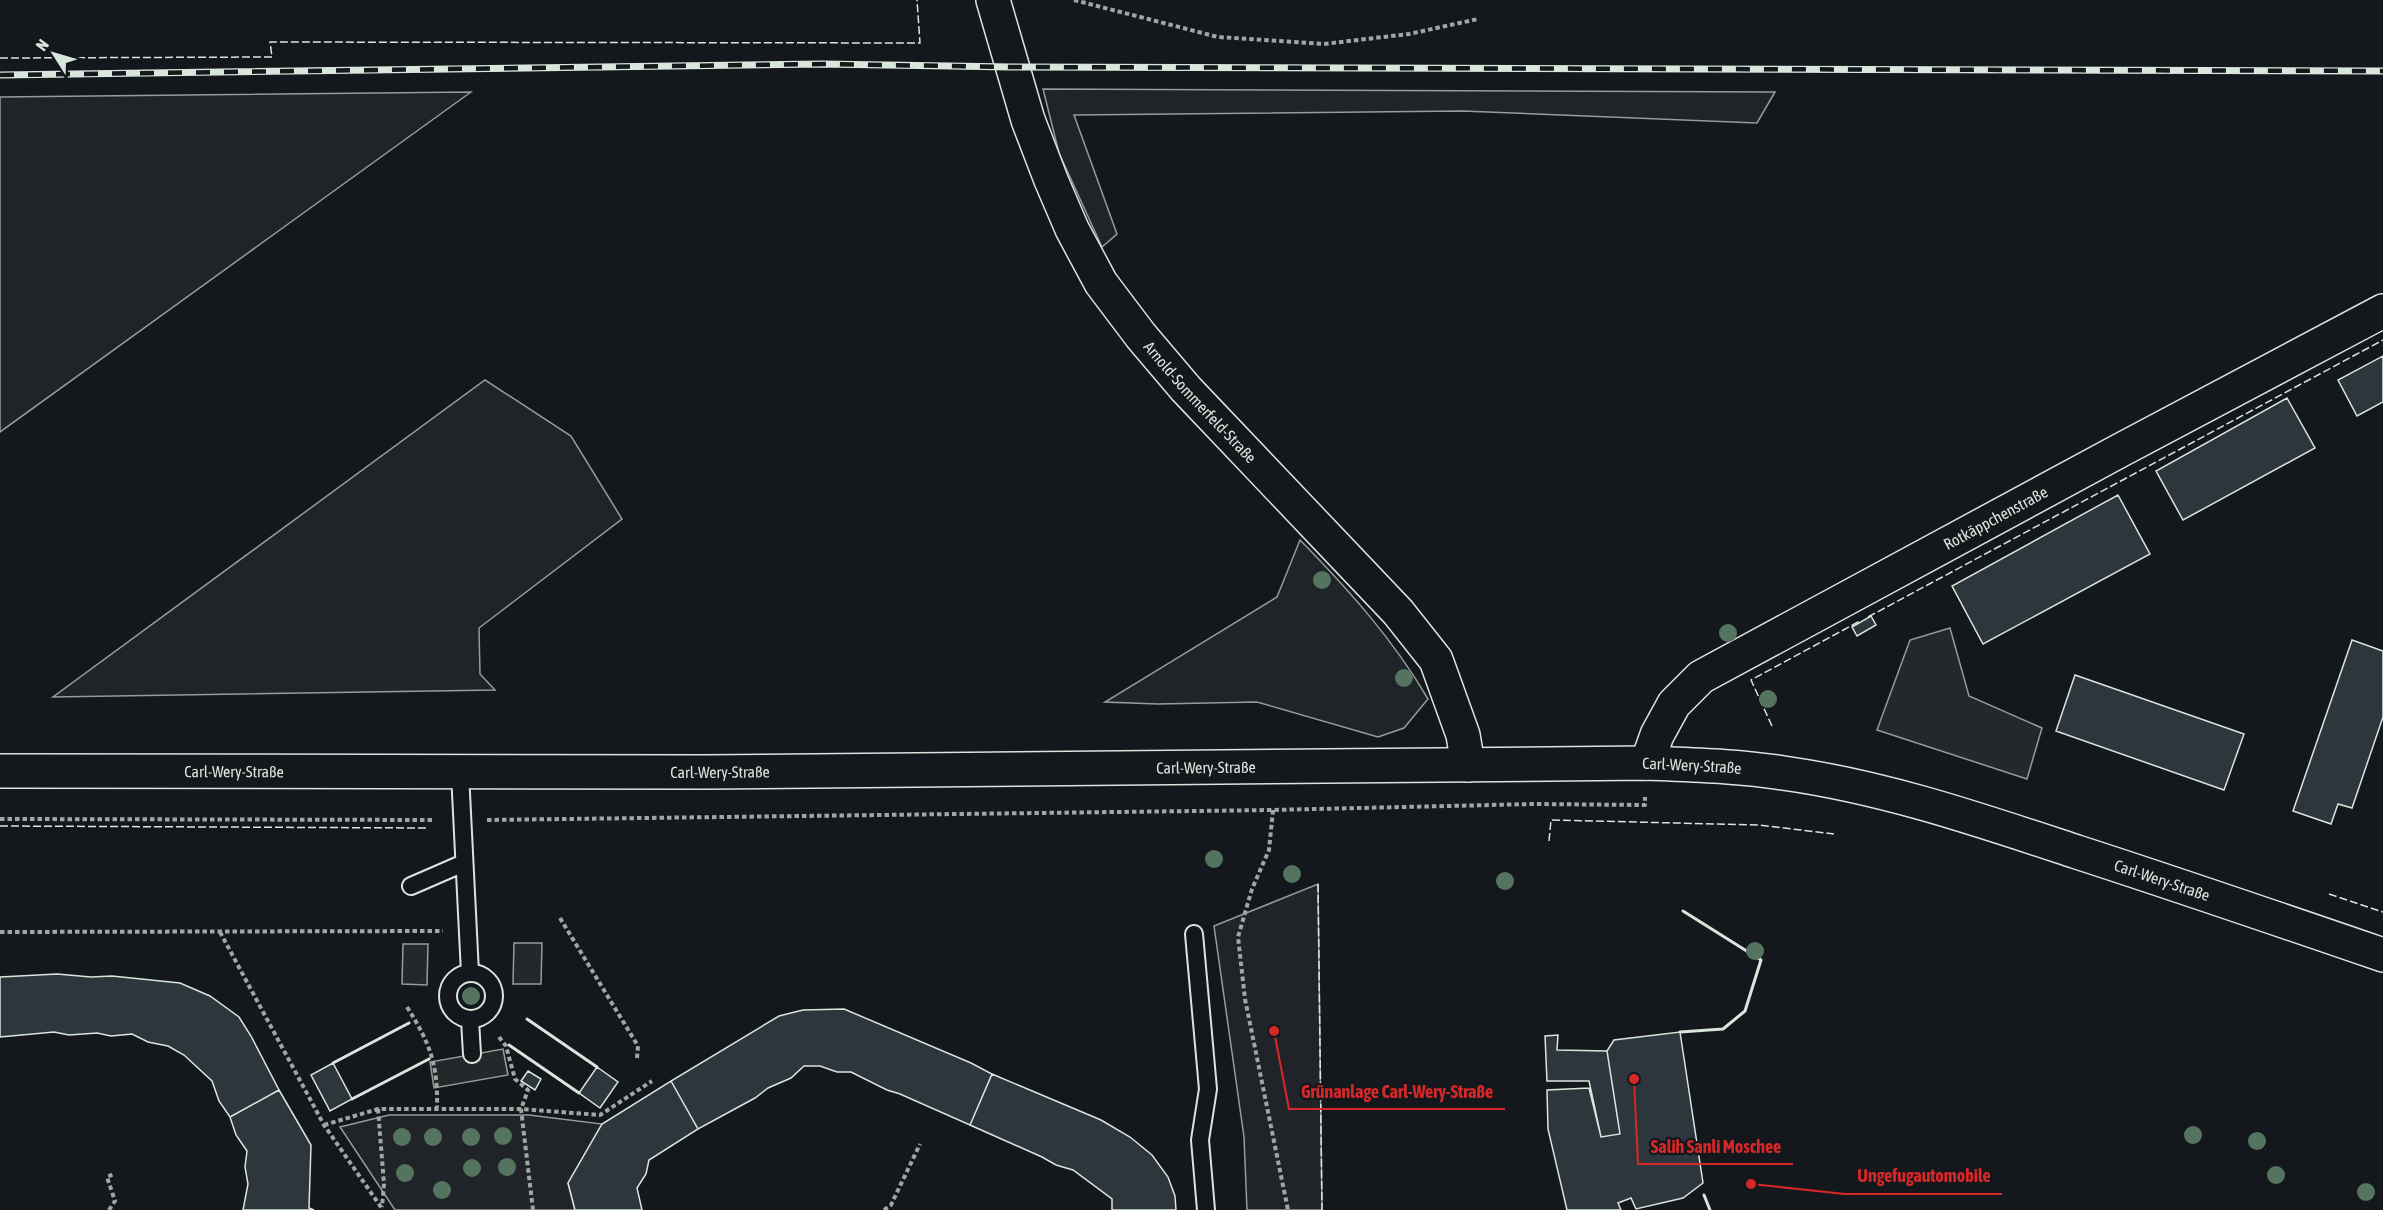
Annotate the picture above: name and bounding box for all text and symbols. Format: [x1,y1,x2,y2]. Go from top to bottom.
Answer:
north arrow [24,24,84,84]
text: N [32,36,52,54]
street label: Arnold-Sommerfeld-Straße [1140,338,1260,466]
street label: Rotkäppchenstraße [1940,482,2051,553]
street label: Carl-Wery-Straße [1642,754,1742,777]
street label: Carl-Wery-Straße [1156,758,1256,777]
street label: Carl-Wery-Straße [184,762,284,781]
street label: Carl-Wery-Straße [670,762,770,782]
street label: Carl-Wery-Straße [2112,856,2212,904]
callout: Grünanlage Carl-Wery-Straße [1289,1073,1505,1109]
text: Grünanlage Carl-Wery-Straße [1301,1081,1493,1102]
callout: Salih Sanli Moschee [1638,1128,1793,1164]
text: Salih Sanli Moschee [1651,1136,1781,1157]
callout: Ungefugautomobile [1845,1158,2002,1194]
text: Ungefugautomobile [1857,1165,1991,1186]

